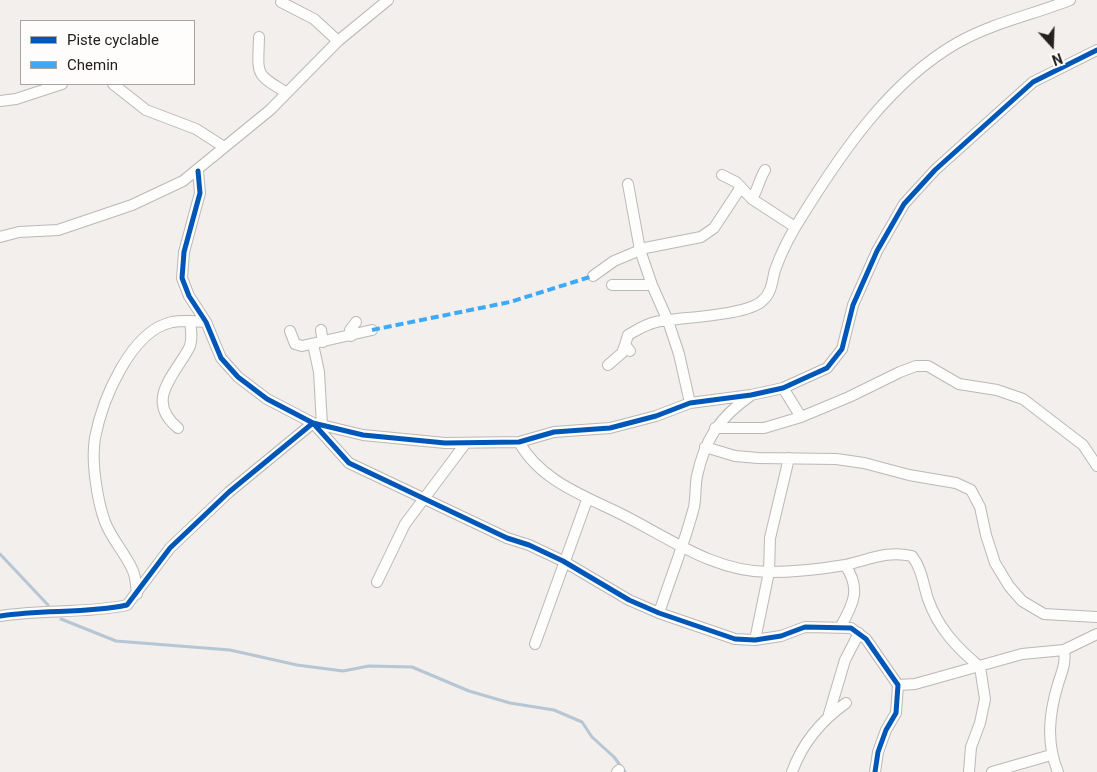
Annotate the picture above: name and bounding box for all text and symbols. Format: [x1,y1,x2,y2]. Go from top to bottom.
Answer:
legend [20,20,195,85]
north arrow [1027,20,1077,70]
text: Piste cyclable [67,31,159,49]
text: N [1050,50,1065,68]
text: Chemin [67,56,118,74]

